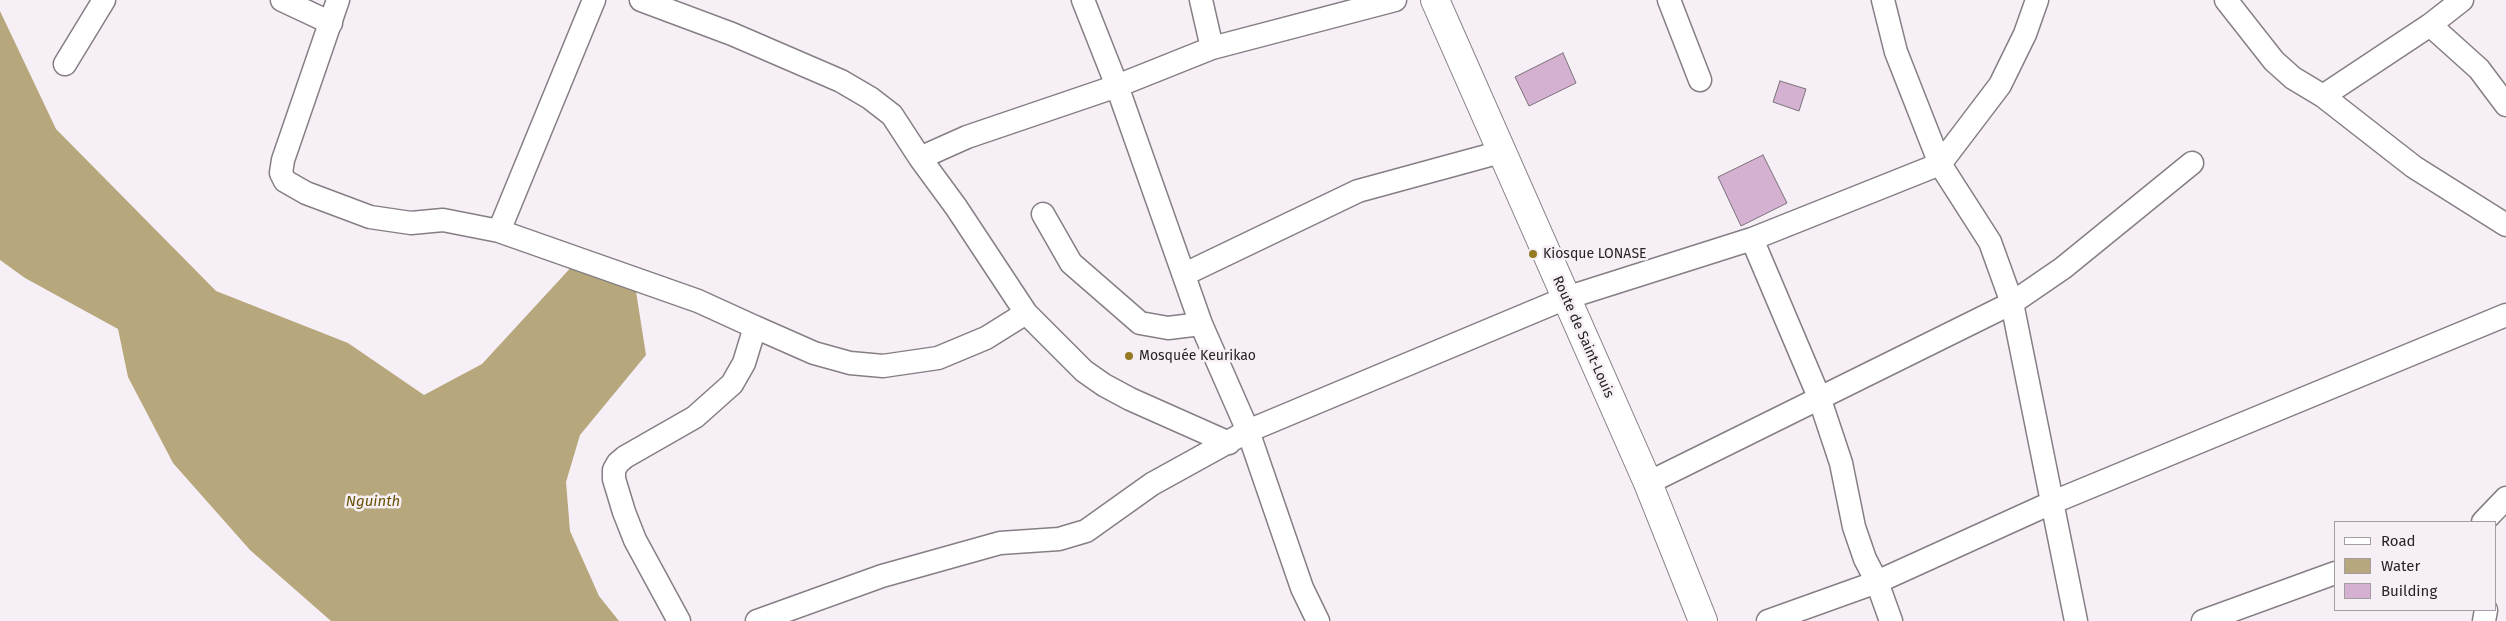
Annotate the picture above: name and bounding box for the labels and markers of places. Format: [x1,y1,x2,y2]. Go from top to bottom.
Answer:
place label: Kiosque LONASE [1543,246,1647,262]
marker: Kiosque LONASE [1527,248,1539,260]
place label: Mosquée Keurikao [1139,348,1256,364]
marker: Mosquée Keurikao [1123,350,1135,362]

